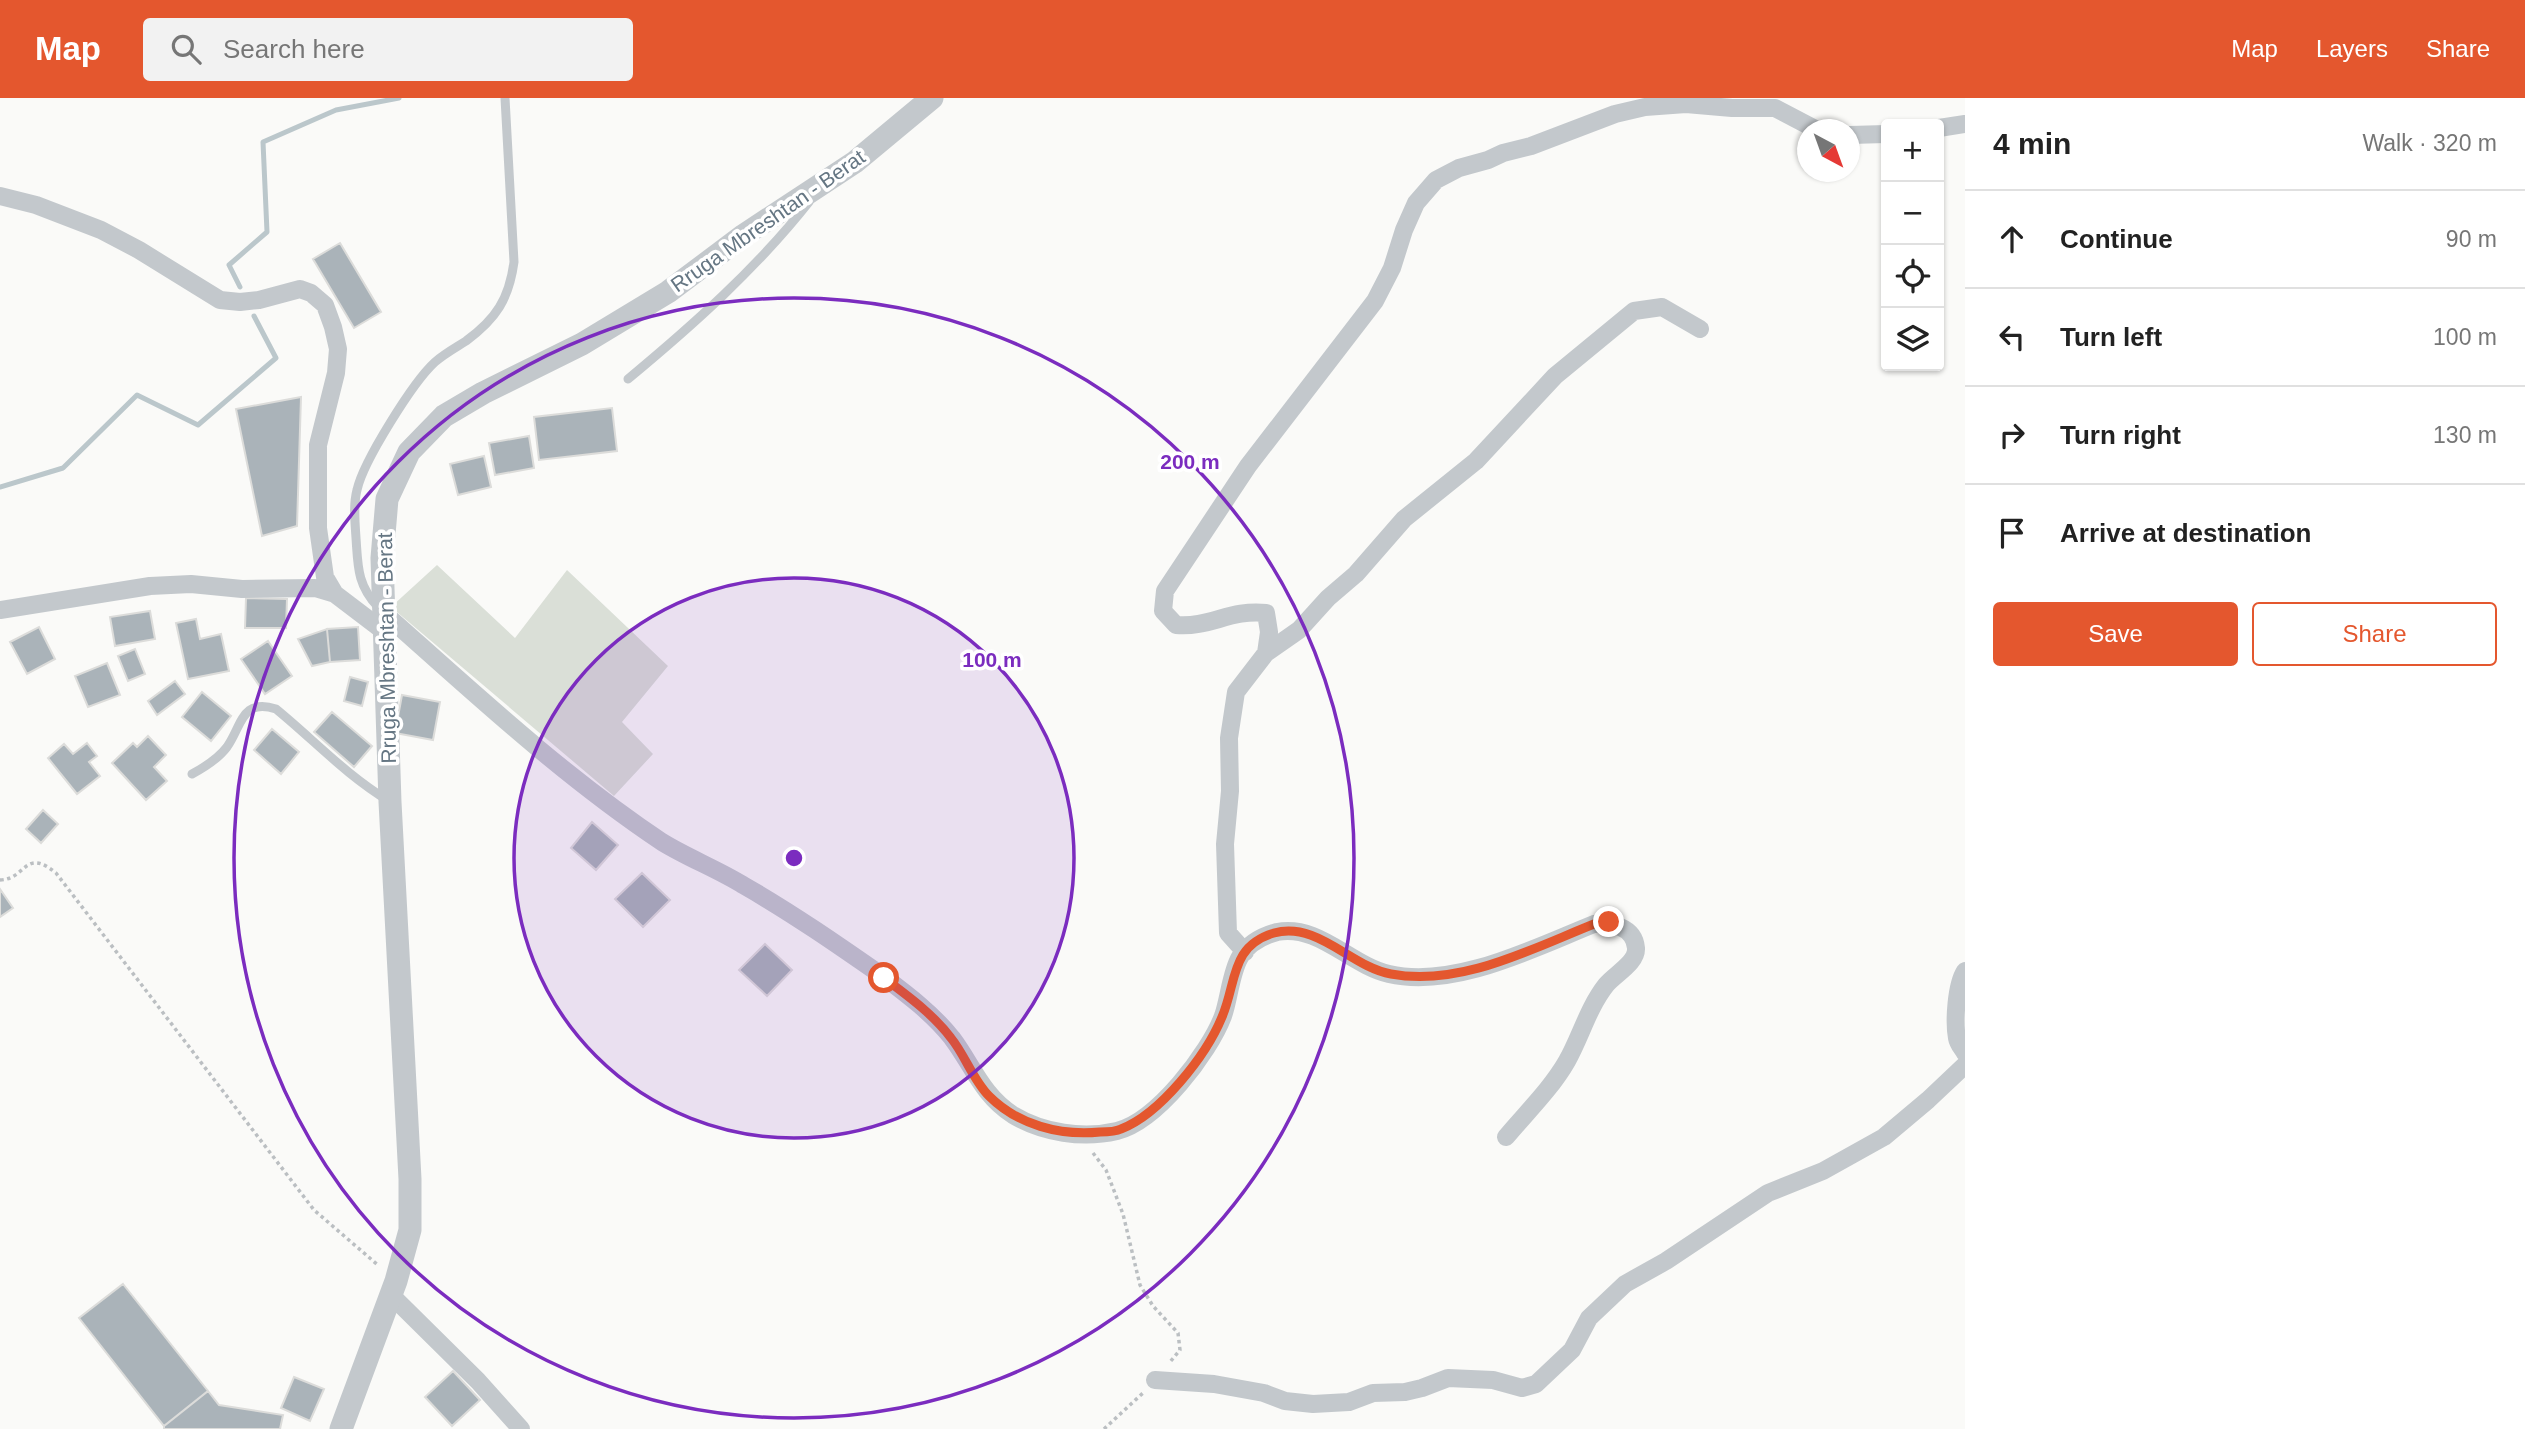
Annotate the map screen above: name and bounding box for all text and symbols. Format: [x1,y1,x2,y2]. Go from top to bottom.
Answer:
search box [143,18,633,81]
text: Map [35,30,101,67]
icon: search [167,30,205,68]
text: Search here [223,34,365,64]
text: Map [2231,35,2278,62]
text: Layers [2316,35,2388,62]
text: Share [2426,35,2490,62]
north arrow [1797,119,1860,182]
map controls [1881,119,1944,371]
button: + [1881,119,1944,182]
text: 4 min [1993,127,2071,160]
text: Walk · 320 m [2362,130,2497,156]
street label: Rruga Mbreshtan - Berat [666,145,869,296]
button: − [1881,182,1944,245]
icon: ahead [1993,220,2031,258]
text: Continue [2060,224,2173,254]
text: 90 m [2446,226,2497,252]
button: locate [1881,245,1944,308]
button: layers [1881,308,1944,371]
icon: left [1993,318,2031,356]
text: Turn left [2060,322,2162,352]
text: 100 m [2433,324,2497,350]
icon: right [1993,416,2031,454]
text: Turn right [2060,420,2181,450]
text: 130 m [2433,422,2497,448]
text: 200 m [1160,450,1220,473]
icon: arrive [1993,514,2031,552]
text: Arrive at destination [2060,518,2311,548]
street label: Rruga Mbreshtan - Berat [373,532,400,764]
button: Save [1993,602,2238,666]
button: Share [2252,602,2497,666]
text: 100 m [962,648,1022,671]
centre of rings [782,846,806,870]
route end [1593,906,1624,937]
route start [868,962,899,993]

